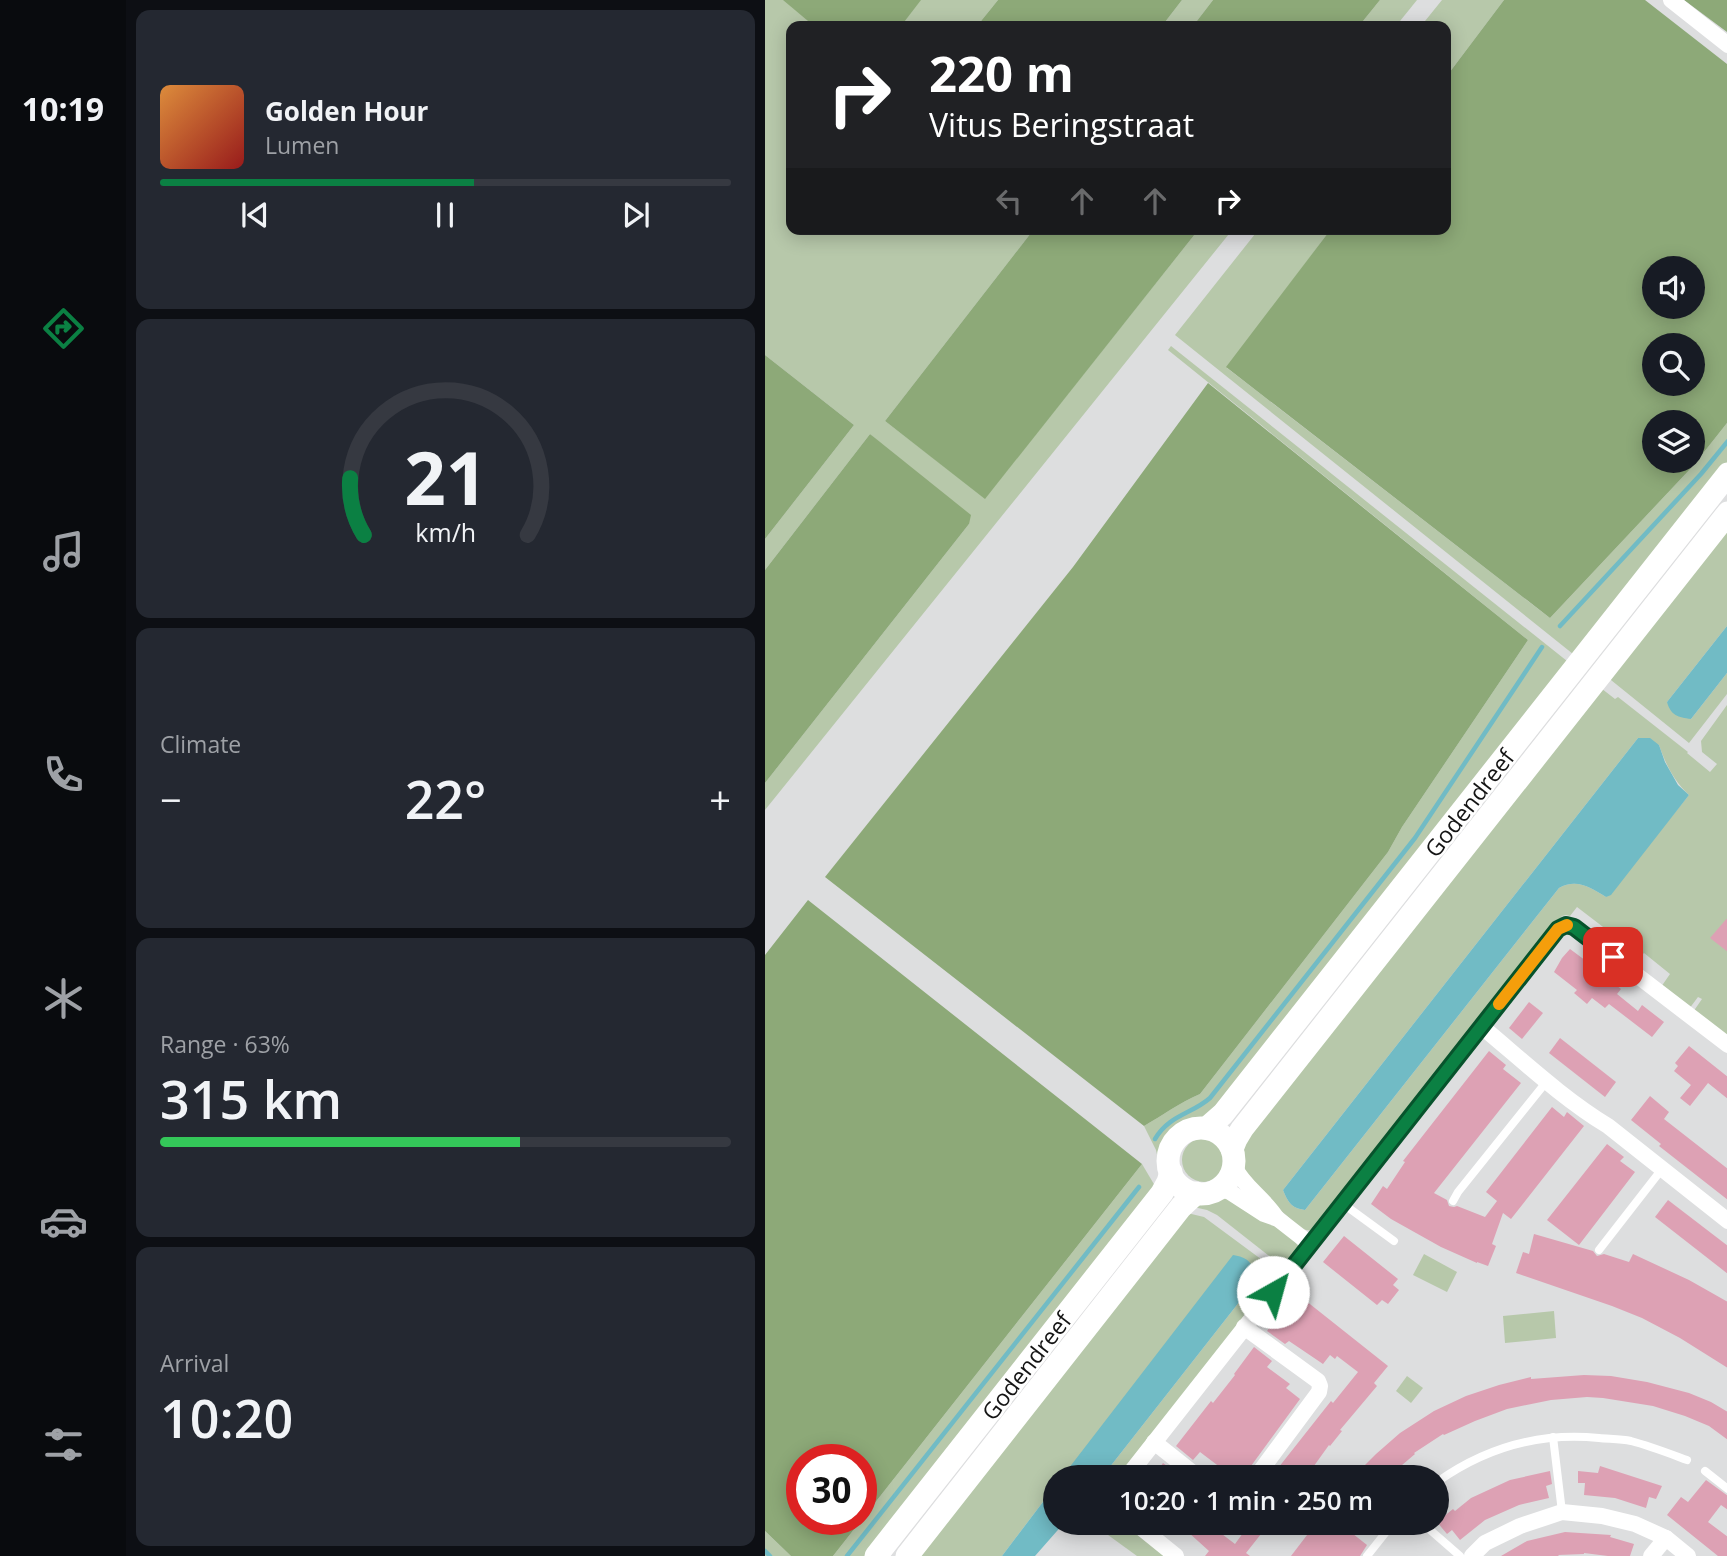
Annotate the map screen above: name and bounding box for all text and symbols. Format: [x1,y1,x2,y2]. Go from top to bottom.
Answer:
text: 220 m [929,40,1074,106]
icon: right [814,49,905,140]
text: 10:19 [22,87,104,130]
text: Golden Hour [265,93,428,129]
text: Vitus Beringstraat [929,103,1194,146]
text: Lumen [265,129,339,161]
icon: left [990,182,1028,220]
icon: ahead [1063,182,1101,220]
icon: ahead [1136,182,1174,220]
icon: right [1209,182,1247,220]
icon: previous [236,196,274,234]
icon: pause [426,196,464,234]
icon: next [617,196,655,234]
map controls [1642,256,1705,473]
button: sound [1642,256,1705,319]
icon: directions [39,304,88,353]
button: search [1642,333,1705,396]
button: layers [1642,410,1705,473]
text: 21 [404,427,487,526]
text: km/h [415,515,476,549]
icon: music [39,527,88,576]
text: Climate [160,728,241,760]
street label: Godendreef [1417,741,1522,864]
icon: phone [39,750,88,799]
text: 22° [405,763,486,834]
text: − [160,773,182,825]
text: + [709,773,731,825]
pin [1583,927,1643,987]
icon: arrive [1594,938,1632,976]
icon: climate [39,974,88,1023]
text: Range · 63% [160,1028,290,1060]
text: 315 km [160,1063,342,1134]
icon: car [39,1197,88,1246]
position arrow [1236,1255,1310,1329]
street label: Godendreef [974,1304,1079,1427]
text: Arrival [160,1347,229,1379]
text: 10:20 [160,1382,293,1453]
icon: filters [39,1420,88,1469]
speed limit sign: 30 [786,1444,877,1535]
text: 10:20 · 1 min · 250 m [1119,1482,1373,1518]

